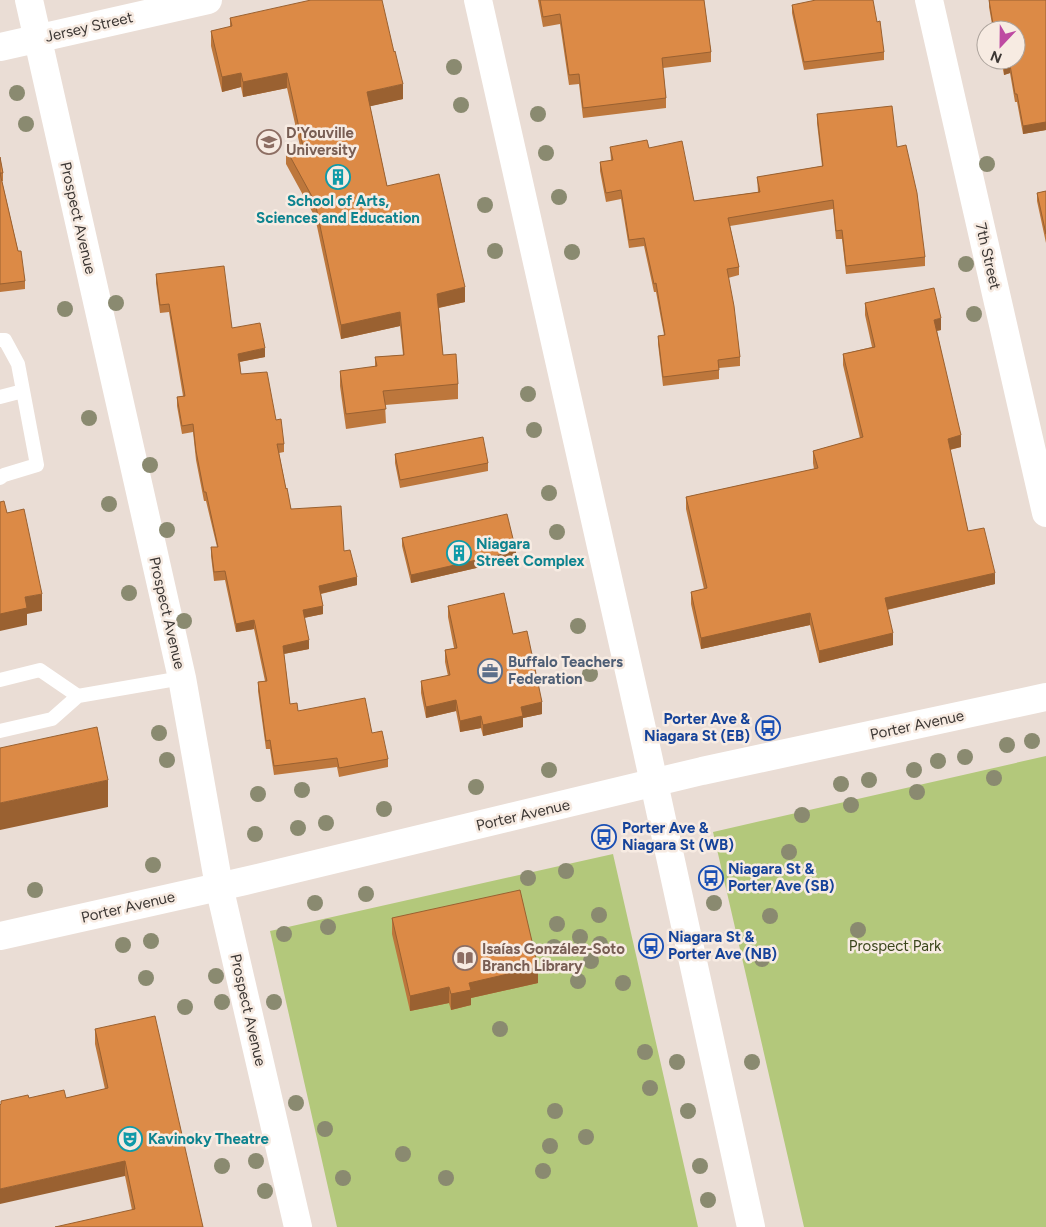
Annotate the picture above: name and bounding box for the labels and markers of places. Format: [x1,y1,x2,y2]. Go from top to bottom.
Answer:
place label: D'Youville University [286,124,357,159]
school or university icon: D'Youville University [256,129,282,155]
building icon: School of Arts, Sciences and Education [325,164,351,190]
place label: School of Arts, Sciences and Education [256,192,420,227]
place label: Niagara Street Complex [476,535,585,570]
building icon: Niagara Street Complex [446,540,472,566]
place label: Buffalo Teachers Federation [508,653,623,688]
office icon: Buffalo Teachers Federation [477,658,503,684]
place label: Porter Ave & Niagara St (EB) [644,710,750,745]
bus stop icon: Porter Ave & Niagara St (EB) [755,715,781,741]
place label: Porter Ave & Niagara St (WB) [622,819,734,854]
bus stop icon: Porter Ave & Niagara St (WB) [591,824,617,850]
place label: Niagara St & Porter Ave (SB) [728,860,835,895]
bus stop icon: Niagara St & Porter Ave (SB) [698,865,724,891]
place label: Niagara St & Porter Ave (NB) [668,928,777,963]
bus stop icon: Niagara St & Porter Ave (NB) [638,933,664,959]
place label: Isaías González-Soto Branch Library [482,940,625,975]
library icon: Isaías González-Soto Branch Library [452,945,478,971]
theatre icon: Kavinoky Theatre [117,1126,143,1152]
place label: Kavinoky Theatre [148,1130,269,1148]

